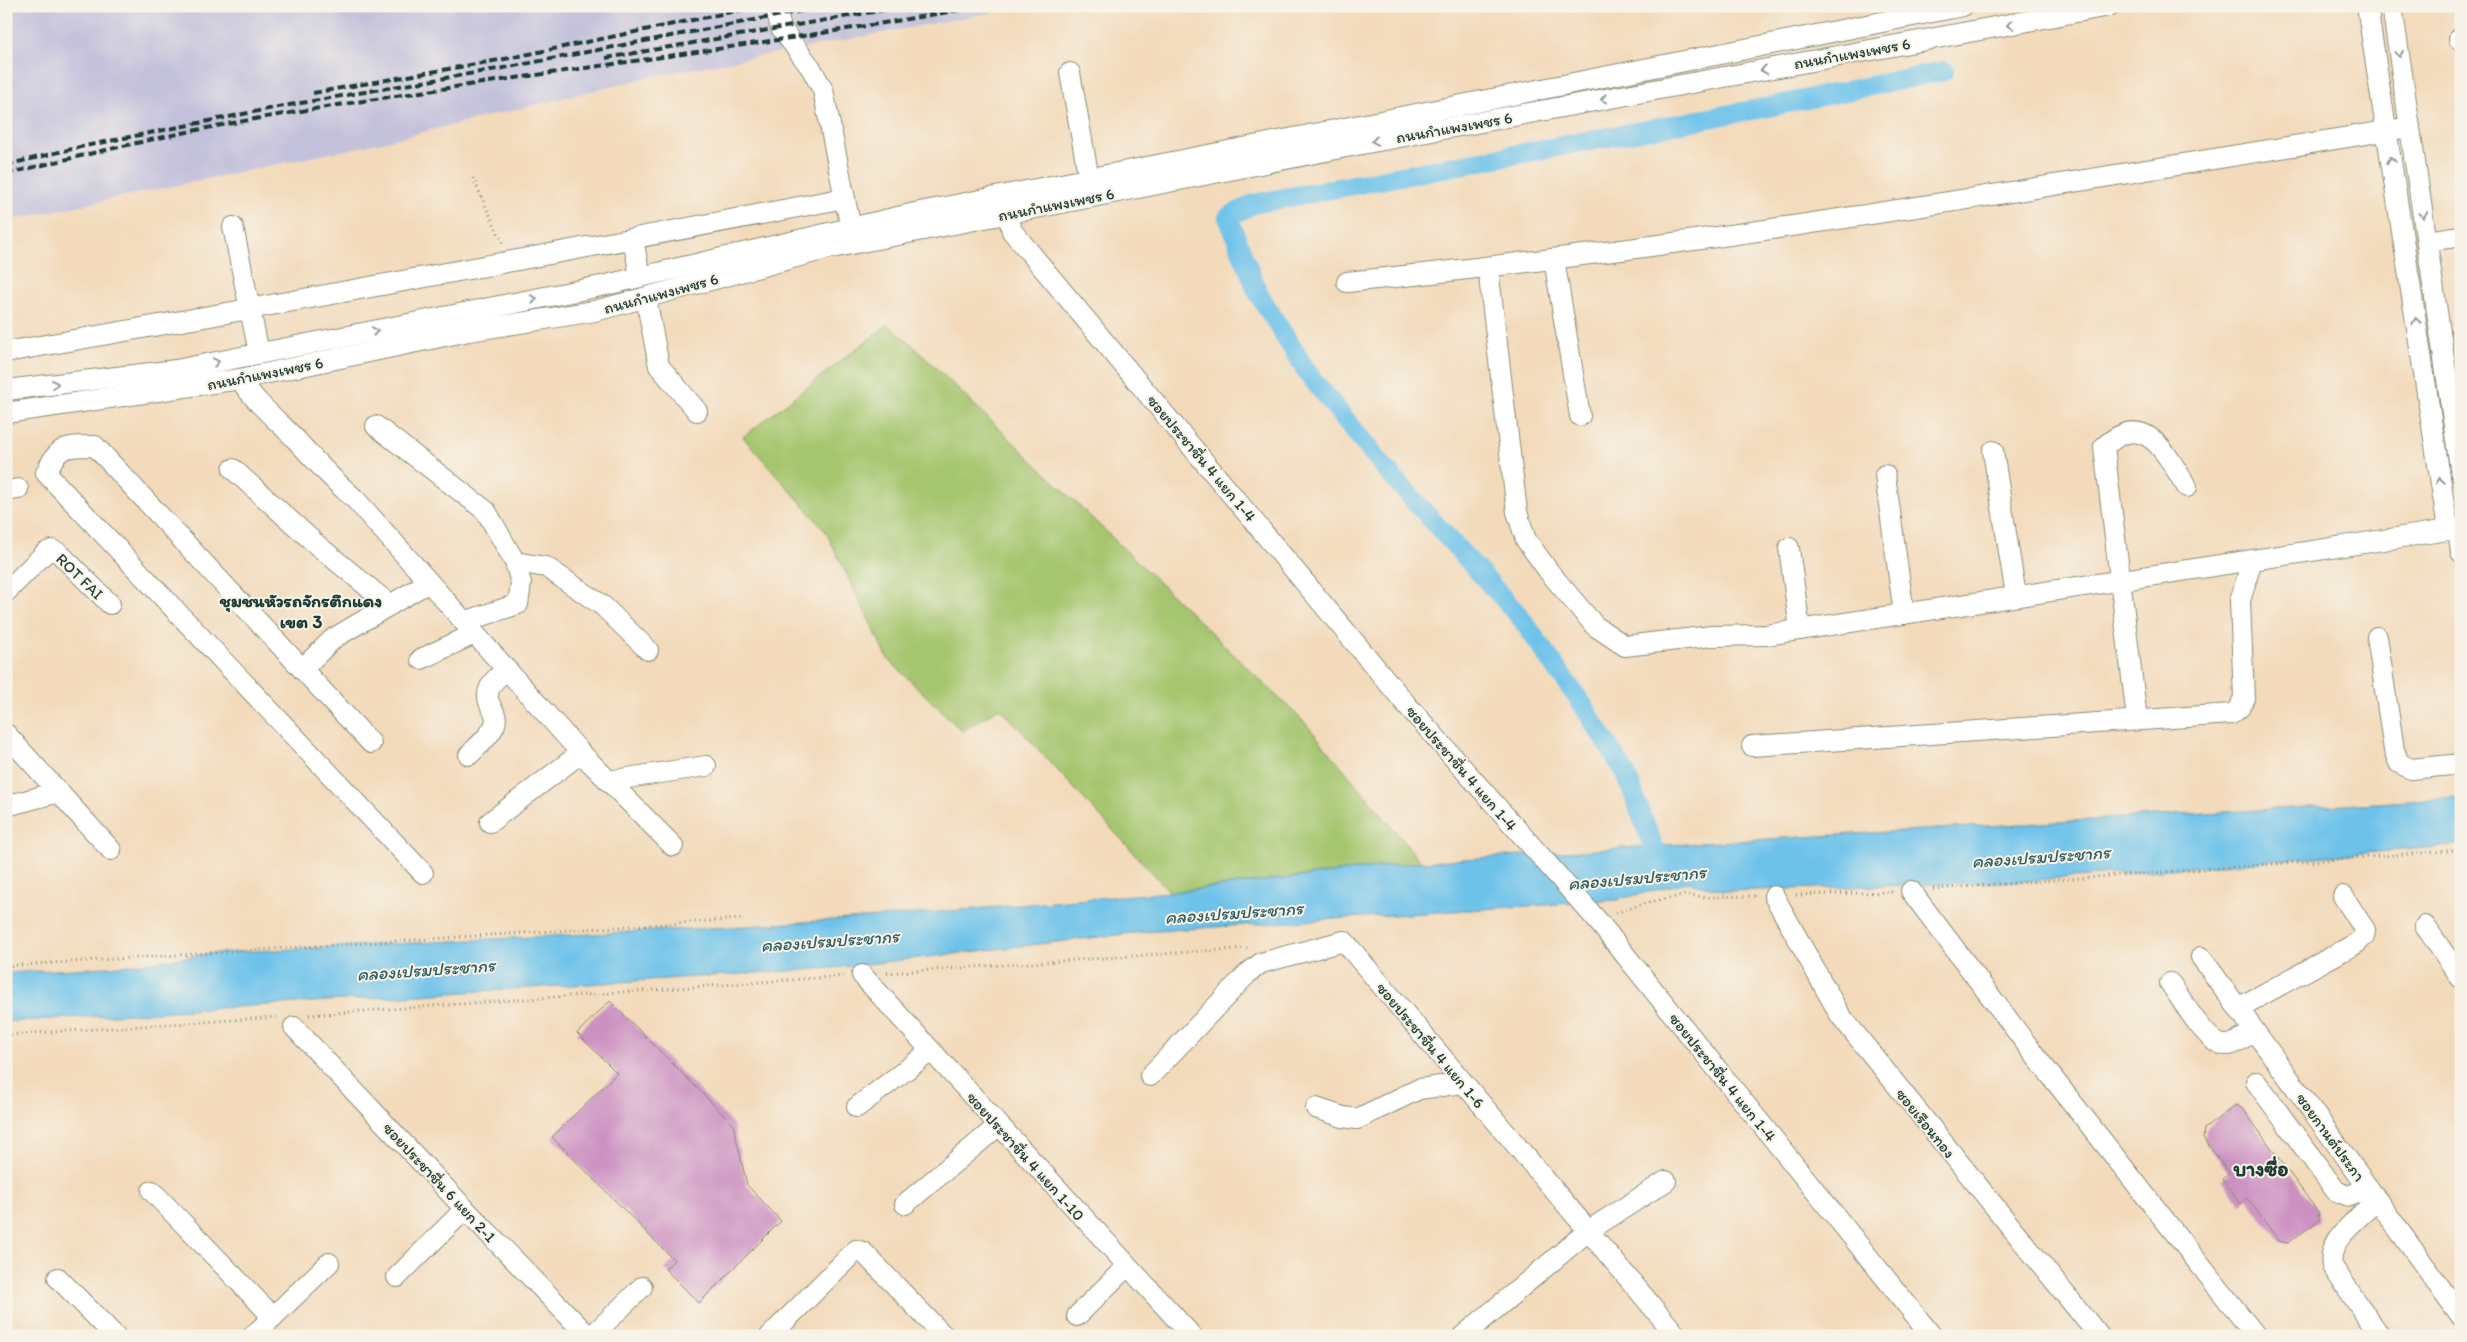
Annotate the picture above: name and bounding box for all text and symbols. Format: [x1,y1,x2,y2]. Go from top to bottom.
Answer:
one-way arrow [2005,19,2014,29]
street label: ถนนกำแพงเพชร 6 [1792,34,1912,73]
one-way arrow [2394,50,2404,59]
one-way arrow [1759,64,1768,74]
one-way arrow [1600,93,1608,104]
street label: ถนนกำแพงเพชร 6 [1394,108,1514,147]
one-way arrow [1371,135,1380,146]
one-way arrow [2386,156,2397,164]
street label: ถนนกำแพงเพชร 6 [996,184,1116,225]
one-way arrow [2417,212,2428,220]
street label: ถนนกำแพงเพชร 6 [602,269,721,318]
one-way arrow [530,294,539,305]
one-way arrow [2411,316,2421,325]
one-way arrow [371,326,379,336]
street label: ถนนกำแพงเพชร 6 [205,353,325,394]
one-way arrow [211,358,220,368]
one-way arrow [51,379,59,390]
street label: ซอยประชาชื่น 4 แยก 1-4 [1143,391,1260,526]
one-way arrow [2436,477,2446,486]
street label: ROT FAI [52,549,107,603]
district label: ชุมชนหัวรถจักรตึกแดง เขต 3 [219,590,382,633]
street label: ซอยประชาชื่น 4 แยก 1-4 [1402,702,1521,835]
water label: คลองเปรมประชากร [1971,841,2113,873]
water label: คลองเปรมประชากร [1567,861,1709,895]
water label: คลองเปรมประชากร [1164,897,1306,929]
water label: คลองเปรมประชากร [760,925,902,957]
water label: คลองเปรมประชากร [356,954,498,986]
street label: ซอยประชาชื่น 4 แยก 1-6 [1372,979,1489,1112]
street label: ซอยประชาชื่น 4 แยก 1-4 [1665,1009,1780,1146]
street label: ซอยเรือนทอง [1892,1085,1959,1162]
street label: ซอยประชาชื่น 4 แยก 1-10 [963,1088,1089,1225]
street label: ซอยกานต์ประภา [2292,1090,2369,1185]
street label: ซอยประชาชื่น 6 แยก 2-1 [379,1118,501,1247]
district label: บางซื่อ [2232,1156,2289,1181]

